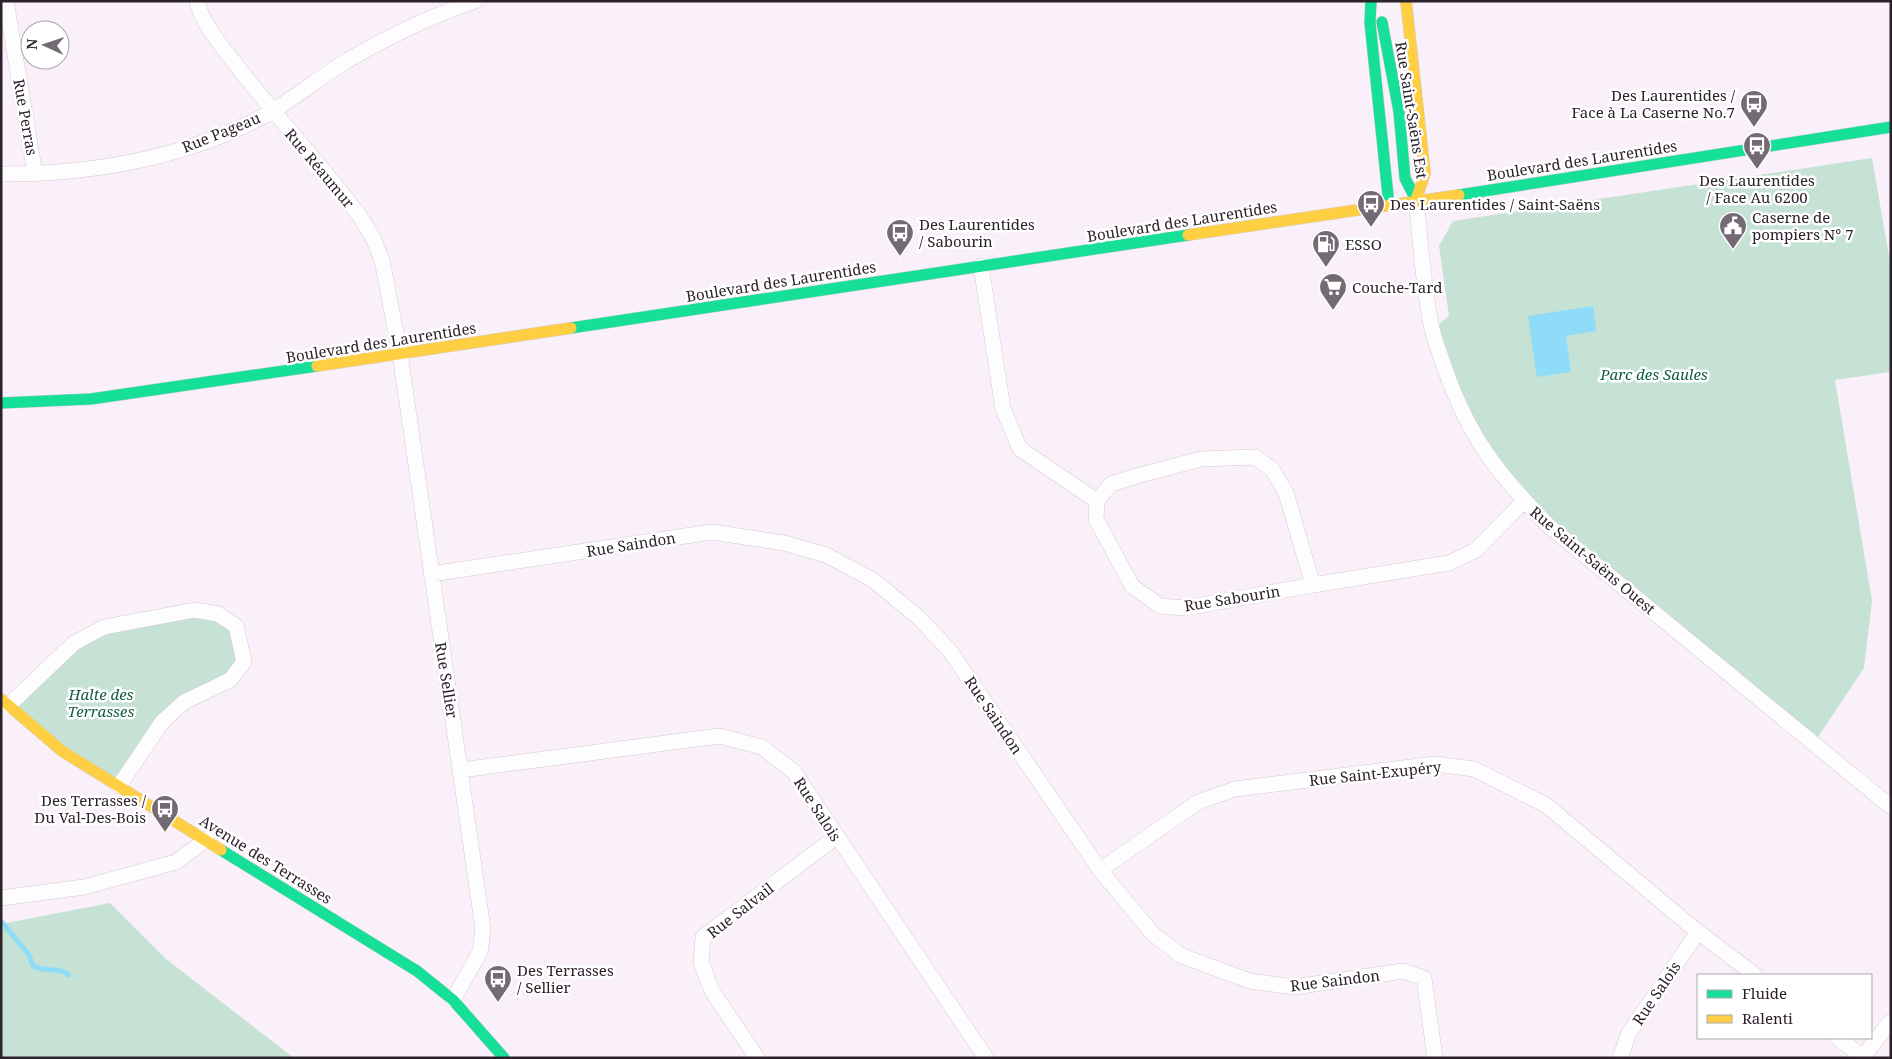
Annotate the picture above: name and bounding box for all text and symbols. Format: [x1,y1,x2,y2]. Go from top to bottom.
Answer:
north arrow [20,20,70,70]
text: N [22,38,41,50]
street label: Rue Saint-Saëns Est [1391,40,1433,180]
street label: Rue Perras [9,77,43,157]
place label: Des Laurentides / Face à La Caserne No.7 [1572,85,1736,122]
bus stop icon: Des Laurentides / Face à La Caserne No.7 [1739,89,1769,128]
street label: Rue Pageau [179,107,264,157]
street label: Rue Réaumur [281,124,359,212]
bus stop icon: Des Laurentides / Face Au 6200 [1742,131,1772,170]
street label: Boulevard des Laurentides [1486,135,1679,185]
place label: Des Laurentides / Face Au 6200 [1699,170,1815,207]
bus stop icon: Des Laurentides / Saint-Saëns [1356,189,1386,228]
place label: Des Laurentides / Saint-Saëns [1390,194,1600,214]
street label: Boulevard des Laurentides [1086,196,1279,246]
place label: Caserne de pompiers N° 7 [1752,207,1854,244]
public building icon: Caserne de pompiers N° 7 [1718,211,1748,250]
place label: Des Laurentides / Sabourin [919,214,1035,251]
bus stop icon: Des Laurentides / Sabourin [885,218,915,257]
fuel station icon: ESSO [1311,229,1341,268]
place label: ESSO [1345,234,1382,254]
street label: Boulevard des Laurentides [685,256,878,306]
supermarket icon: Couche-Tard [1318,272,1348,311]
place label: Couche-Tard [1352,277,1442,297]
street label: Boulevard des Laurentides [285,317,478,367]
park label: Parc des Saules [1599,364,1708,384]
street label: Rue Saint-Saëns Ouest [1526,502,1660,618]
street label: Rue Saindon [585,527,677,561]
street label: Rue Sabourin [1183,580,1282,615]
street label: Rue Sellier [431,641,463,719]
street label: Rue Saindon [961,672,1028,758]
park label: Halte des Terrasses [68,684,134,721]
street label: Rue Saint-Exupéry [1308,756,1443,790]
street label: Rue Salois [790,773,846,845]
place label: Des Terrasses / Du Val-Des-Bois [34,790,147,827]
bus stop icon: Des Terrasses / Du Val-Des-Bois [150,794,180,833]
street label: Avenue des Terrasses [196,810,336,908]
street label: Rue Salvail [703,878,778,942]
street label: Rue Salois [1627,957,1685,1029]
place label: Des Terrasses / Sellier [517,960,614,997]
bus stop icon: Des Terrasses / Sellier [483,964,513,1003]
street label: Rue Saindon [1289,965,1381,995]
legend [1697,974,1872,1039]
text: Fluide [1742,983,1787,1003]
text: Ralenti [1742,1008,1793,1028]

